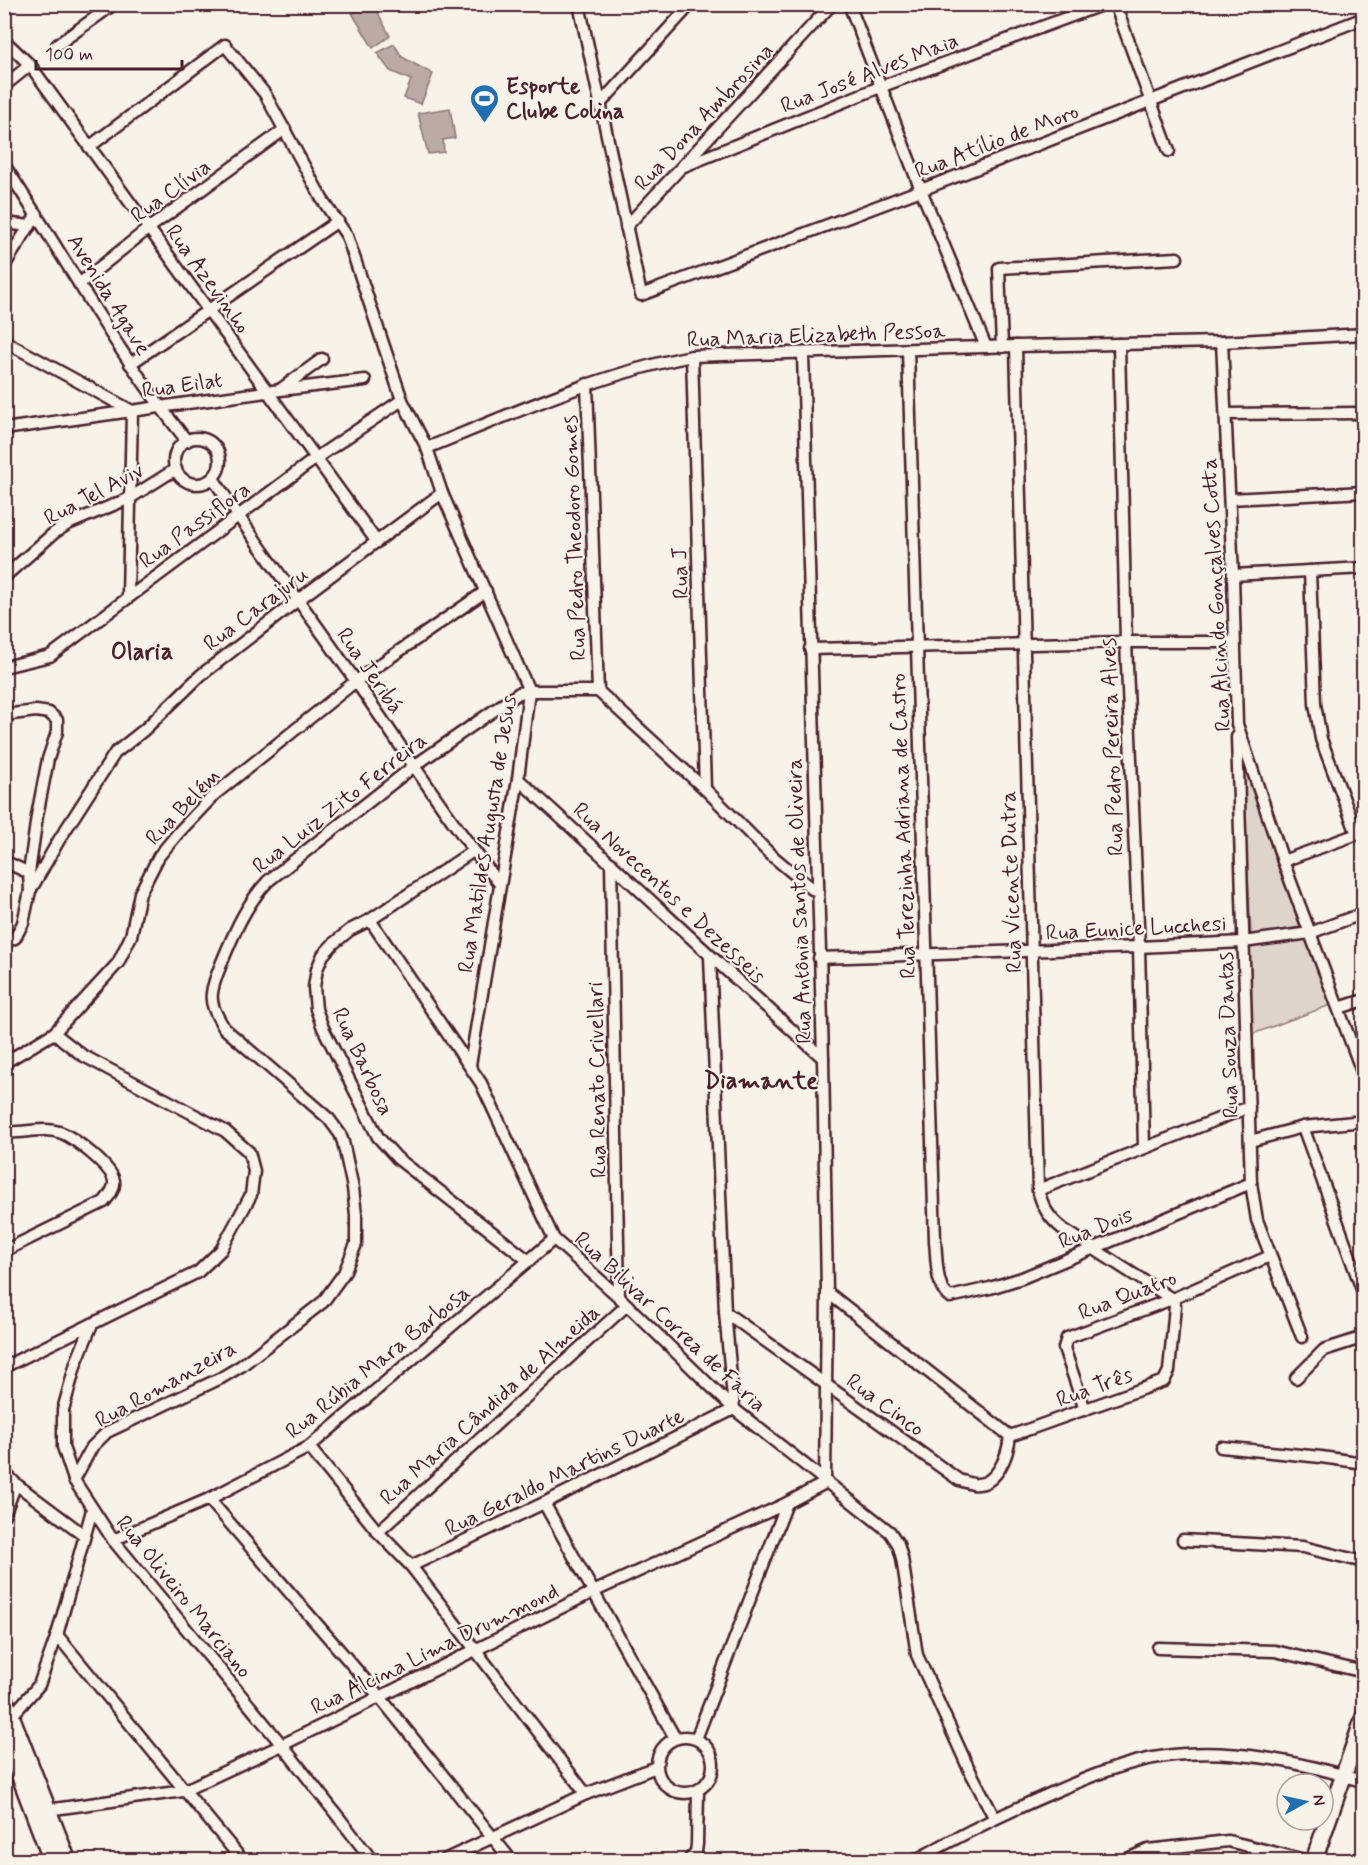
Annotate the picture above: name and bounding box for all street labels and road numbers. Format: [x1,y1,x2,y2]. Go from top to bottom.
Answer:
street label: Rua José Alves Maia [777,27,963,121]
street label: Rua Dona Ambrosina [629,37,780,197]
street label: Rua Atílio de Moro [911,98,1083,186]
street label: Rua Clívia [126,153,217,230]
street label: Rua Azevinho [158,219,256,339]
street label: Avenida Agave [59,229,157,362]
street label: Rua Maria Elizabeth Pessoa [686,317,947,355]
street label: Rua Eilat [140,366,224,405]
street label: Rua Pedro Theodoro Gomes [557,414,593,661]
street label: Rua Tel Aviv [39,457,148,533]
street label: Rua Alcindo Gonçalves Cotta [1196,457,1238,732]
street label: Rua Passiflora [134,476,256,575]
street label: Rua J [666,546,696,600]
street label: Rua Carajuru [198,561,314,658]
street label: Rua Jeribá [330,623,409,720]
street label: Rua Pedro Pereira Alves [1095,637,1131,856]
street label: Rua Terezinha Adriana de Castro [885,673,923,979]
street label: Rua Matildes Augusta de Jesus [452,693,525,975]
street label: Rua Luiz Zito Ferreira [247,727,433,880]
street label: Rua Antônia Santos de Oliveira [781,758,819,1044]
street label: Rua Belém [140,763,227,852]
street label: Rua Vicente Dutra [995,790,1029,974]
street label: Rua Novecentos e Dezesseis [566,797,771,990]
street label: Rua Eunice Lucchesi [1045,910,1227,948]
street label: Rua Souza Dantas [1212,951,1246,1119]
street label: Rua Renato Crivellari [582,982,614,1178]
street label: Rua Barbosa [325,1003,399,1121]
street label: Rua Dois [1054,1201,1137,1256]
street label: Rua Bilivar Correa de Faria [568,1226,772,1419]
street label: Rua Quatro [1075,1264,1181,1327]
street label: Rua Rúbia Mara Barbosa [280,1279,476,1446]
street label: Rua Maria Cândida de Almeida [374,1299,606,1512]
street label: Rua Romanzeira [91,1334,241,1435]
street label: Rua Três [1053,1361,1137,1415]
street label: Rua Cinco [840,1368,930,1444]
street label: Rua Geraldo Martins Duarte [440,1403,689,1543]
street label: Rua Oliveiro Marciano [109,1510,258,1684]
street label: Rua Alcina Lima Drummond [306,1578,563,1722]

